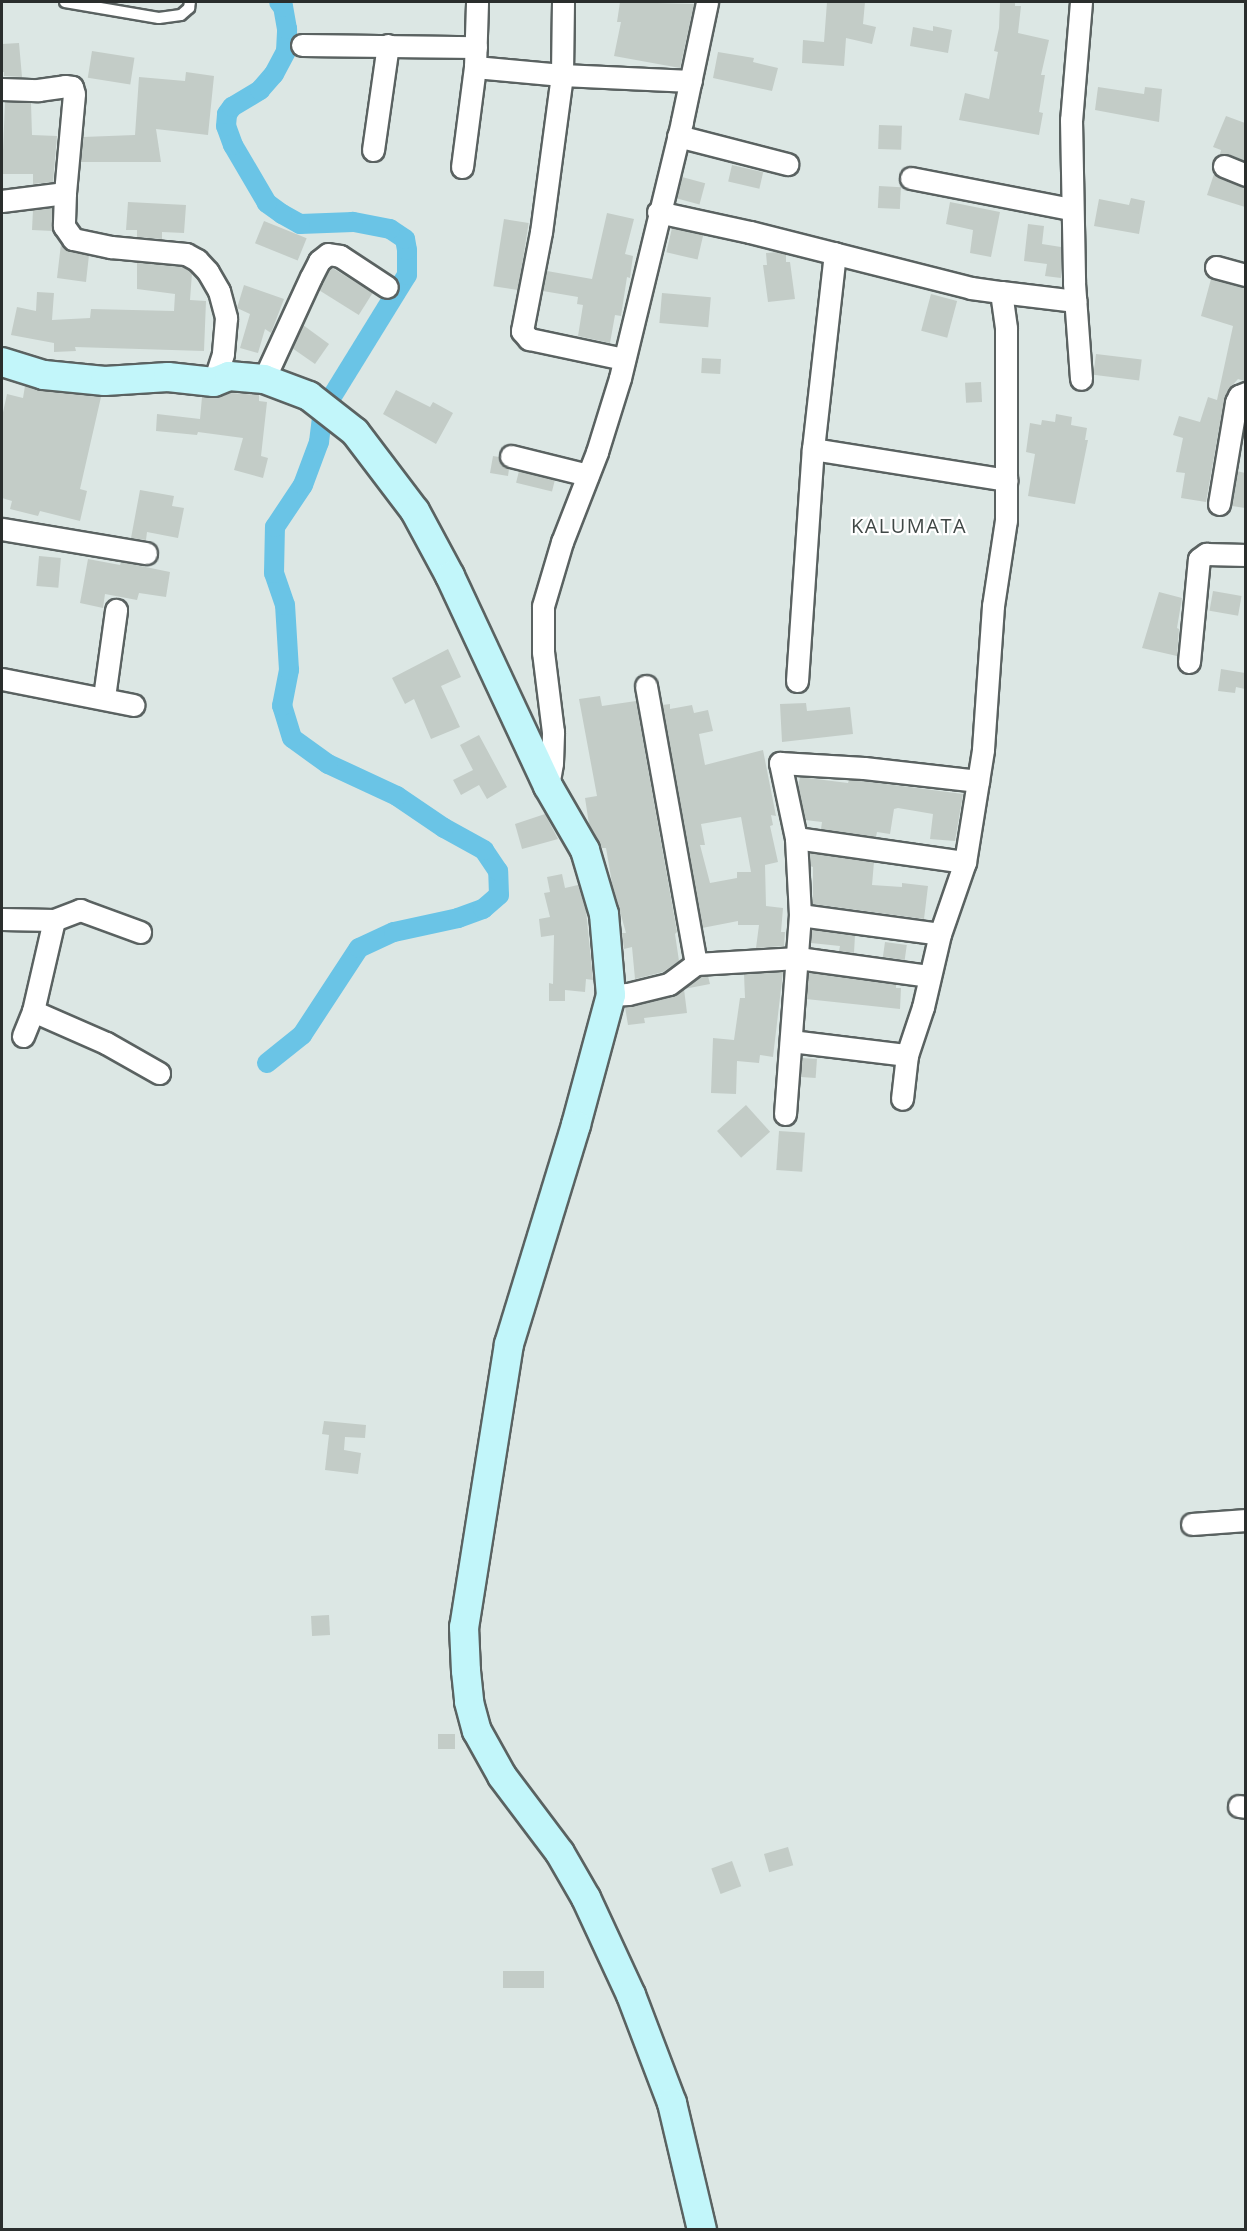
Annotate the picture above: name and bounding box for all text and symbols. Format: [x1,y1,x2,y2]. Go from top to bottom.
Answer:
district label: KALUMATA [851,513,967,537]

